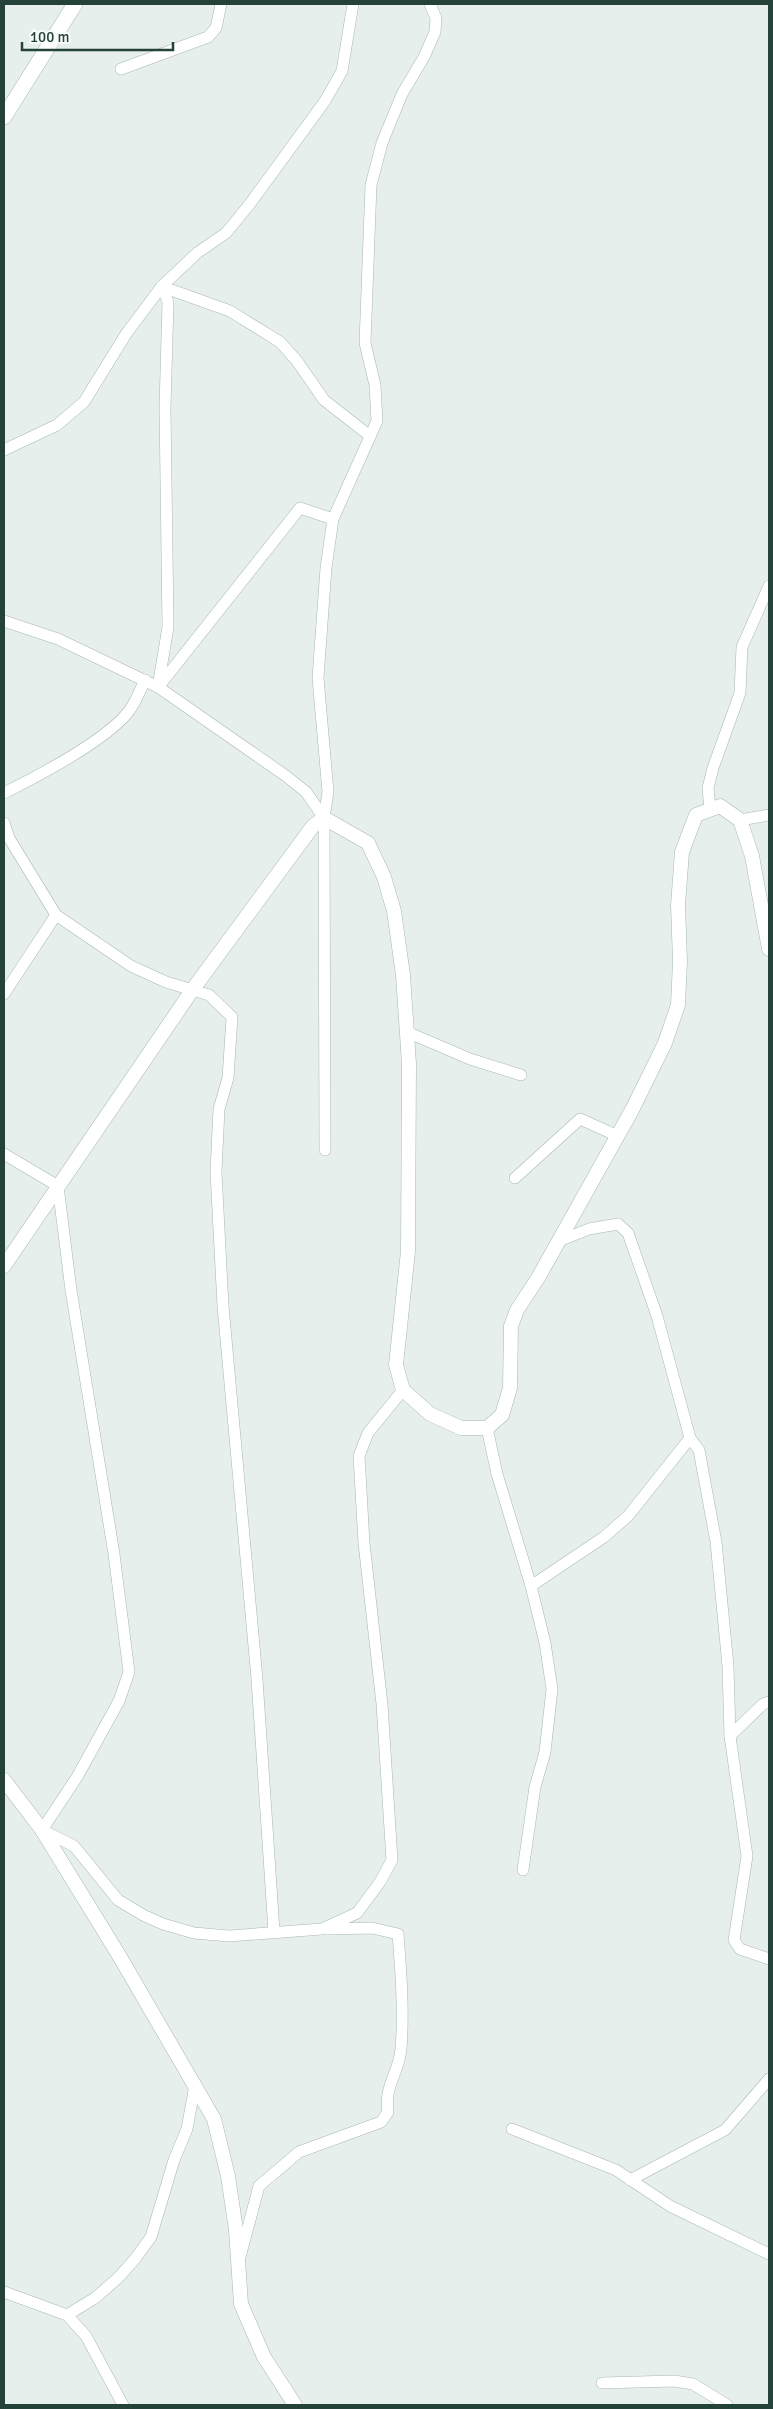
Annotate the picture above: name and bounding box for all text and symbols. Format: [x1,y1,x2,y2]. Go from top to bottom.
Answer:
scale bar [22,20,174,52]
text: 100 m [30,28,70,46]

